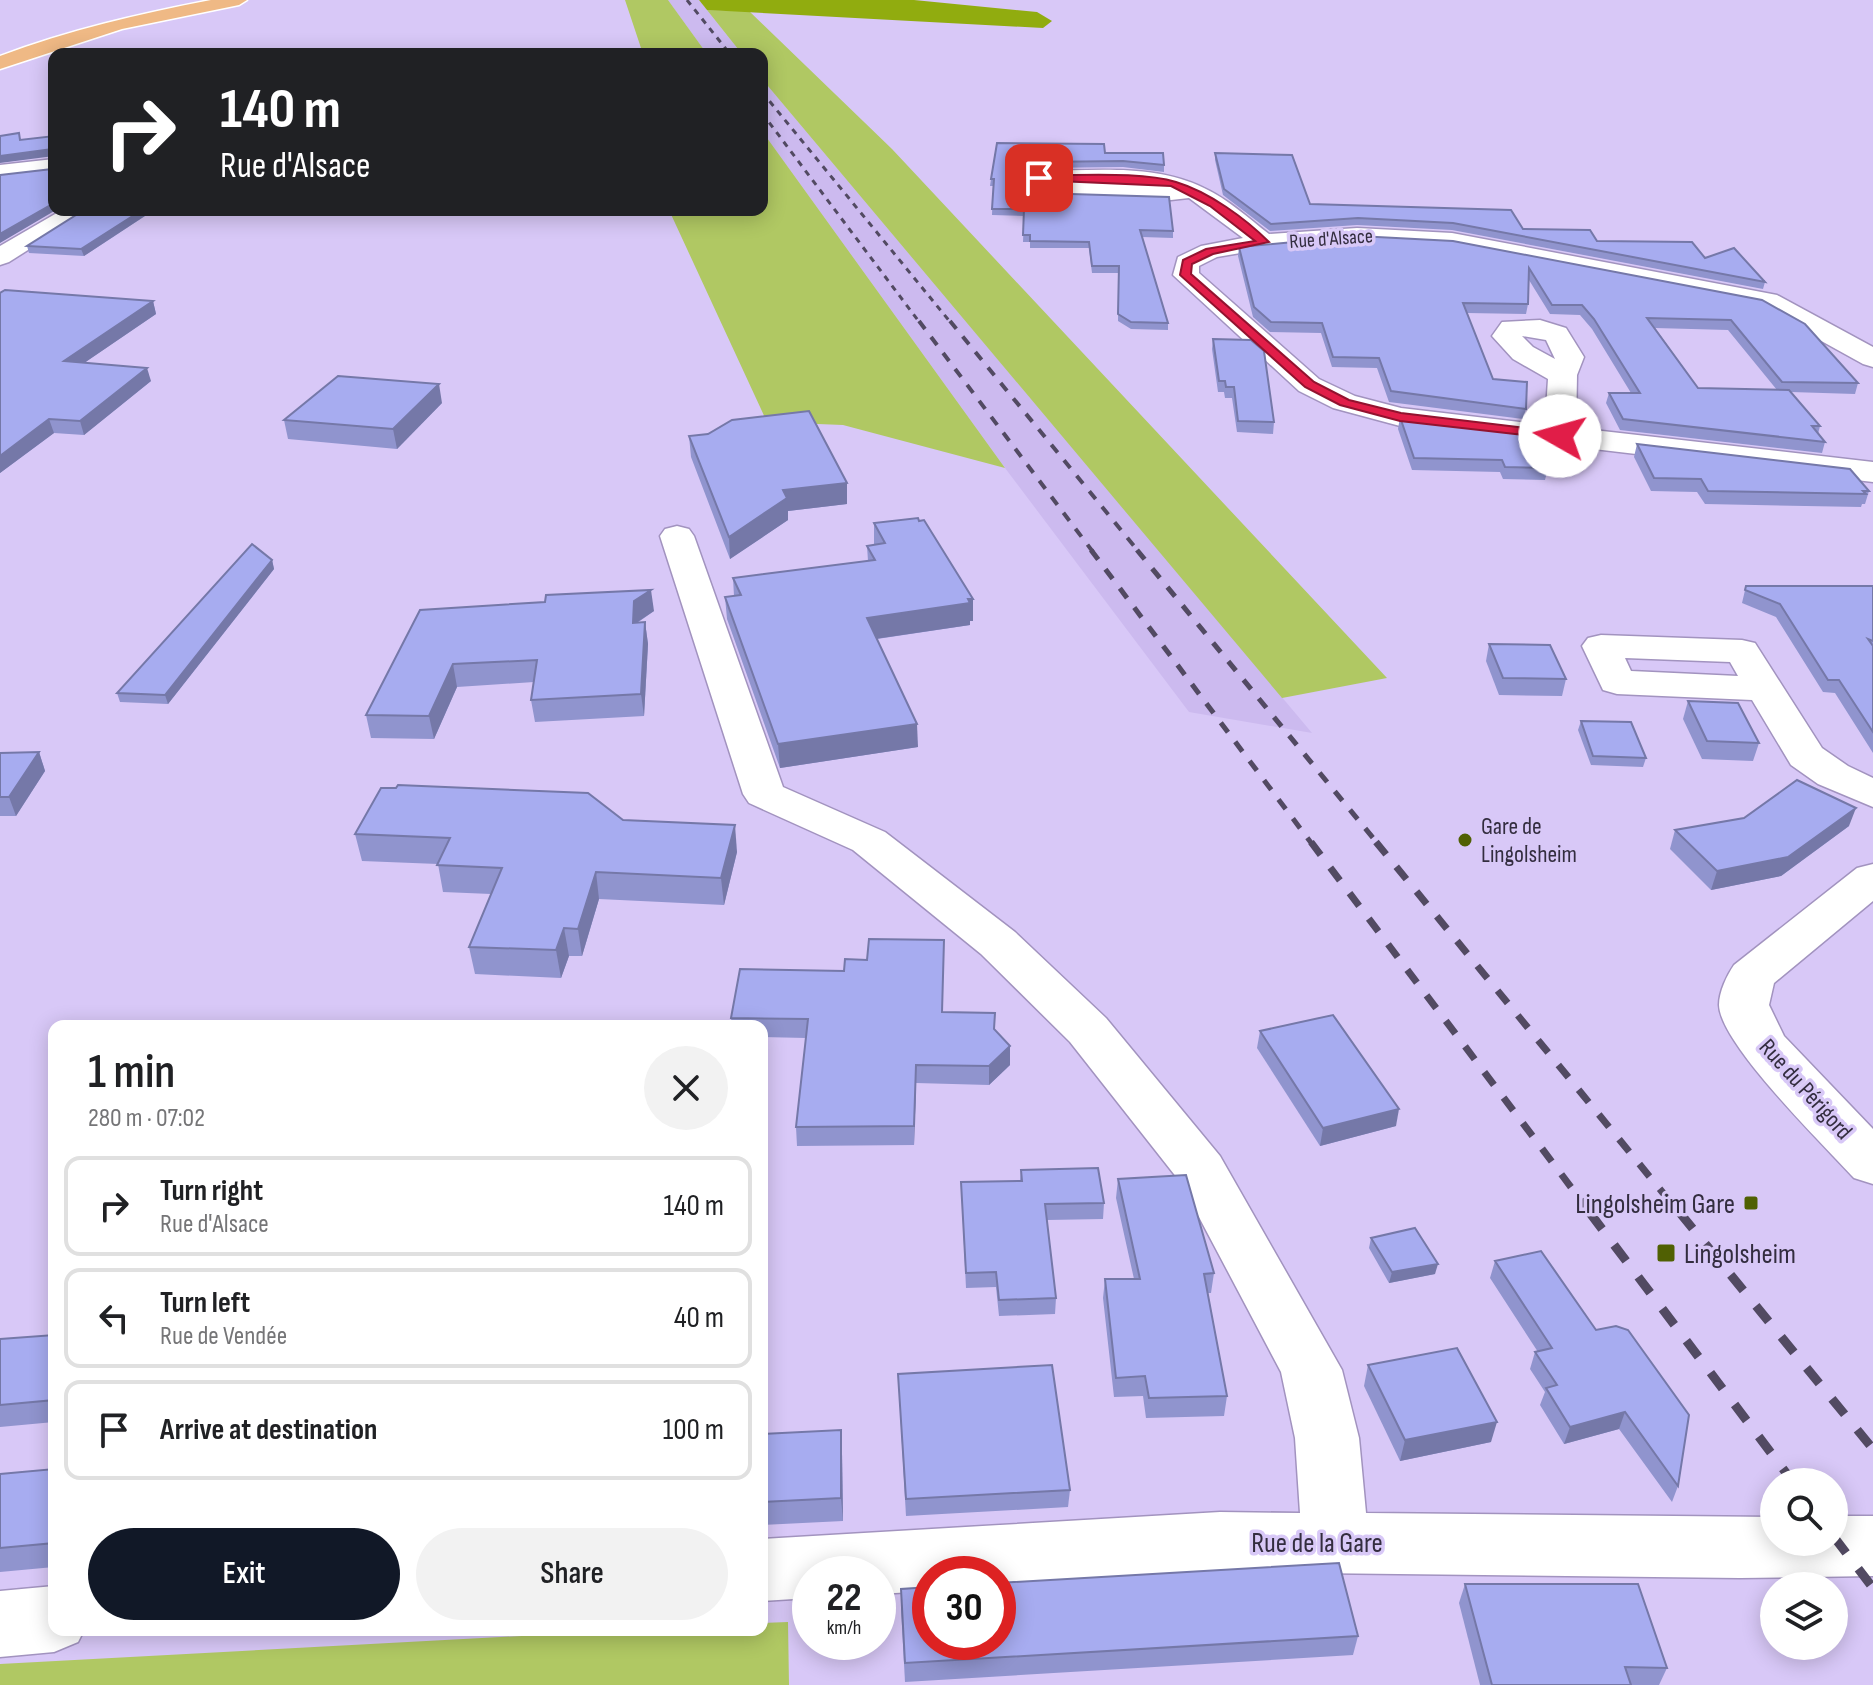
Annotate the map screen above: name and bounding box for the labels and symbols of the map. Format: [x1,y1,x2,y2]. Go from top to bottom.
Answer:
pin [1005,144,1073,212]
street label: Rue d'Alsace [1289,224,1374,254]
position arrow [1518,394,1602,478]
place label: Gare de Lingolsheim [1481,812,1577,869]
marker: Gare de Lingolsheim [1456,831,1474,849]
street label: Rue du Périgord [1753,1033,1858,1146]
place label: Lingolsheim Gare [1575,1188,1735,1221]
marker: Lingolsheim Gare [1742,1194,1760,1212]
place label: Lingolsheim [1684,1238,1796,1271]
marker: Lingolsheim [1655,1242,1677,1264]
street label: Rue de la Gare [1251,1527,1383,1560]
speed limit sign: 30 [912,1556,1016,1660]

